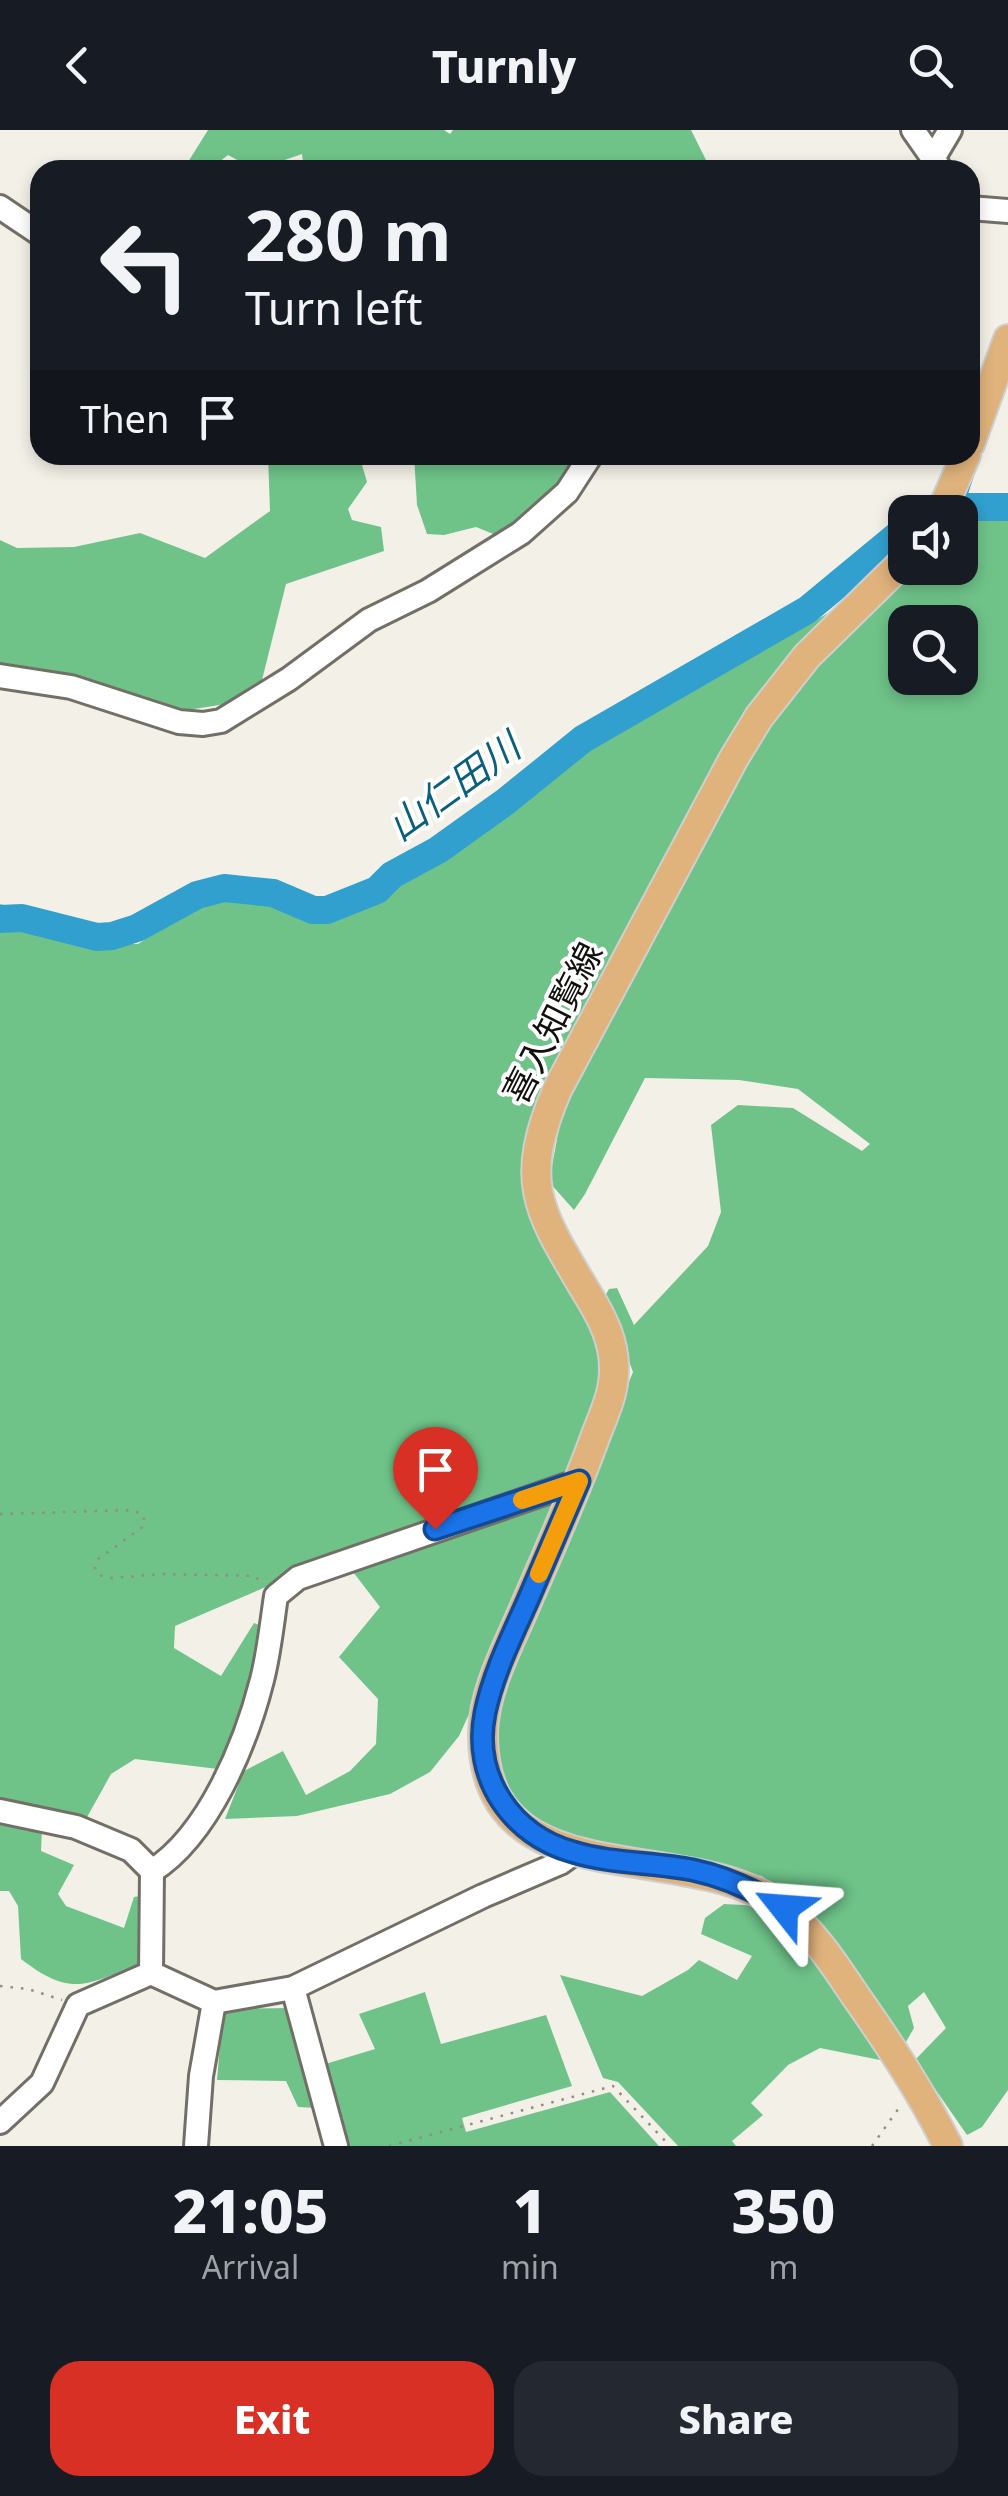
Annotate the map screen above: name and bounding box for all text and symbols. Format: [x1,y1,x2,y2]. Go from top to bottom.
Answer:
text: Turnly [432,35,576,96]
icon: back [50,38,105,93]
icon: search [903,38,958,93]
text: 280 m [245,186,452,282]
icon: left [80,200,210,330]
text: Turn left [245,277,422,338]
icon: arrive [190,390,245,445]
text: Then [80,392,170,444]
map controls [888,495,978,695]
button: sound [888,495,978,585]
button: search [888,605,978,695]
water label: 山仁田川 [376,717,533,851]
street label: 喜入知覧線 [491,934,612,1111]
pin [393,1427,478,1530]
icon: arrive [408,1442,463,1497]
position arrow [732,1856,836,1960]
text: 21:05 [173,2169,328,2251]
text: 1 [513,2169,547,2251]
text: 350 [731,2169,835,2251]
text: Arrival [202,2245,299,2288]
text: min [501,2245,559,2288]
text: m [768,2245,798,2288]
button: Exit [50,2361,494,2476]
button: Share [514,2361,958,2476]

